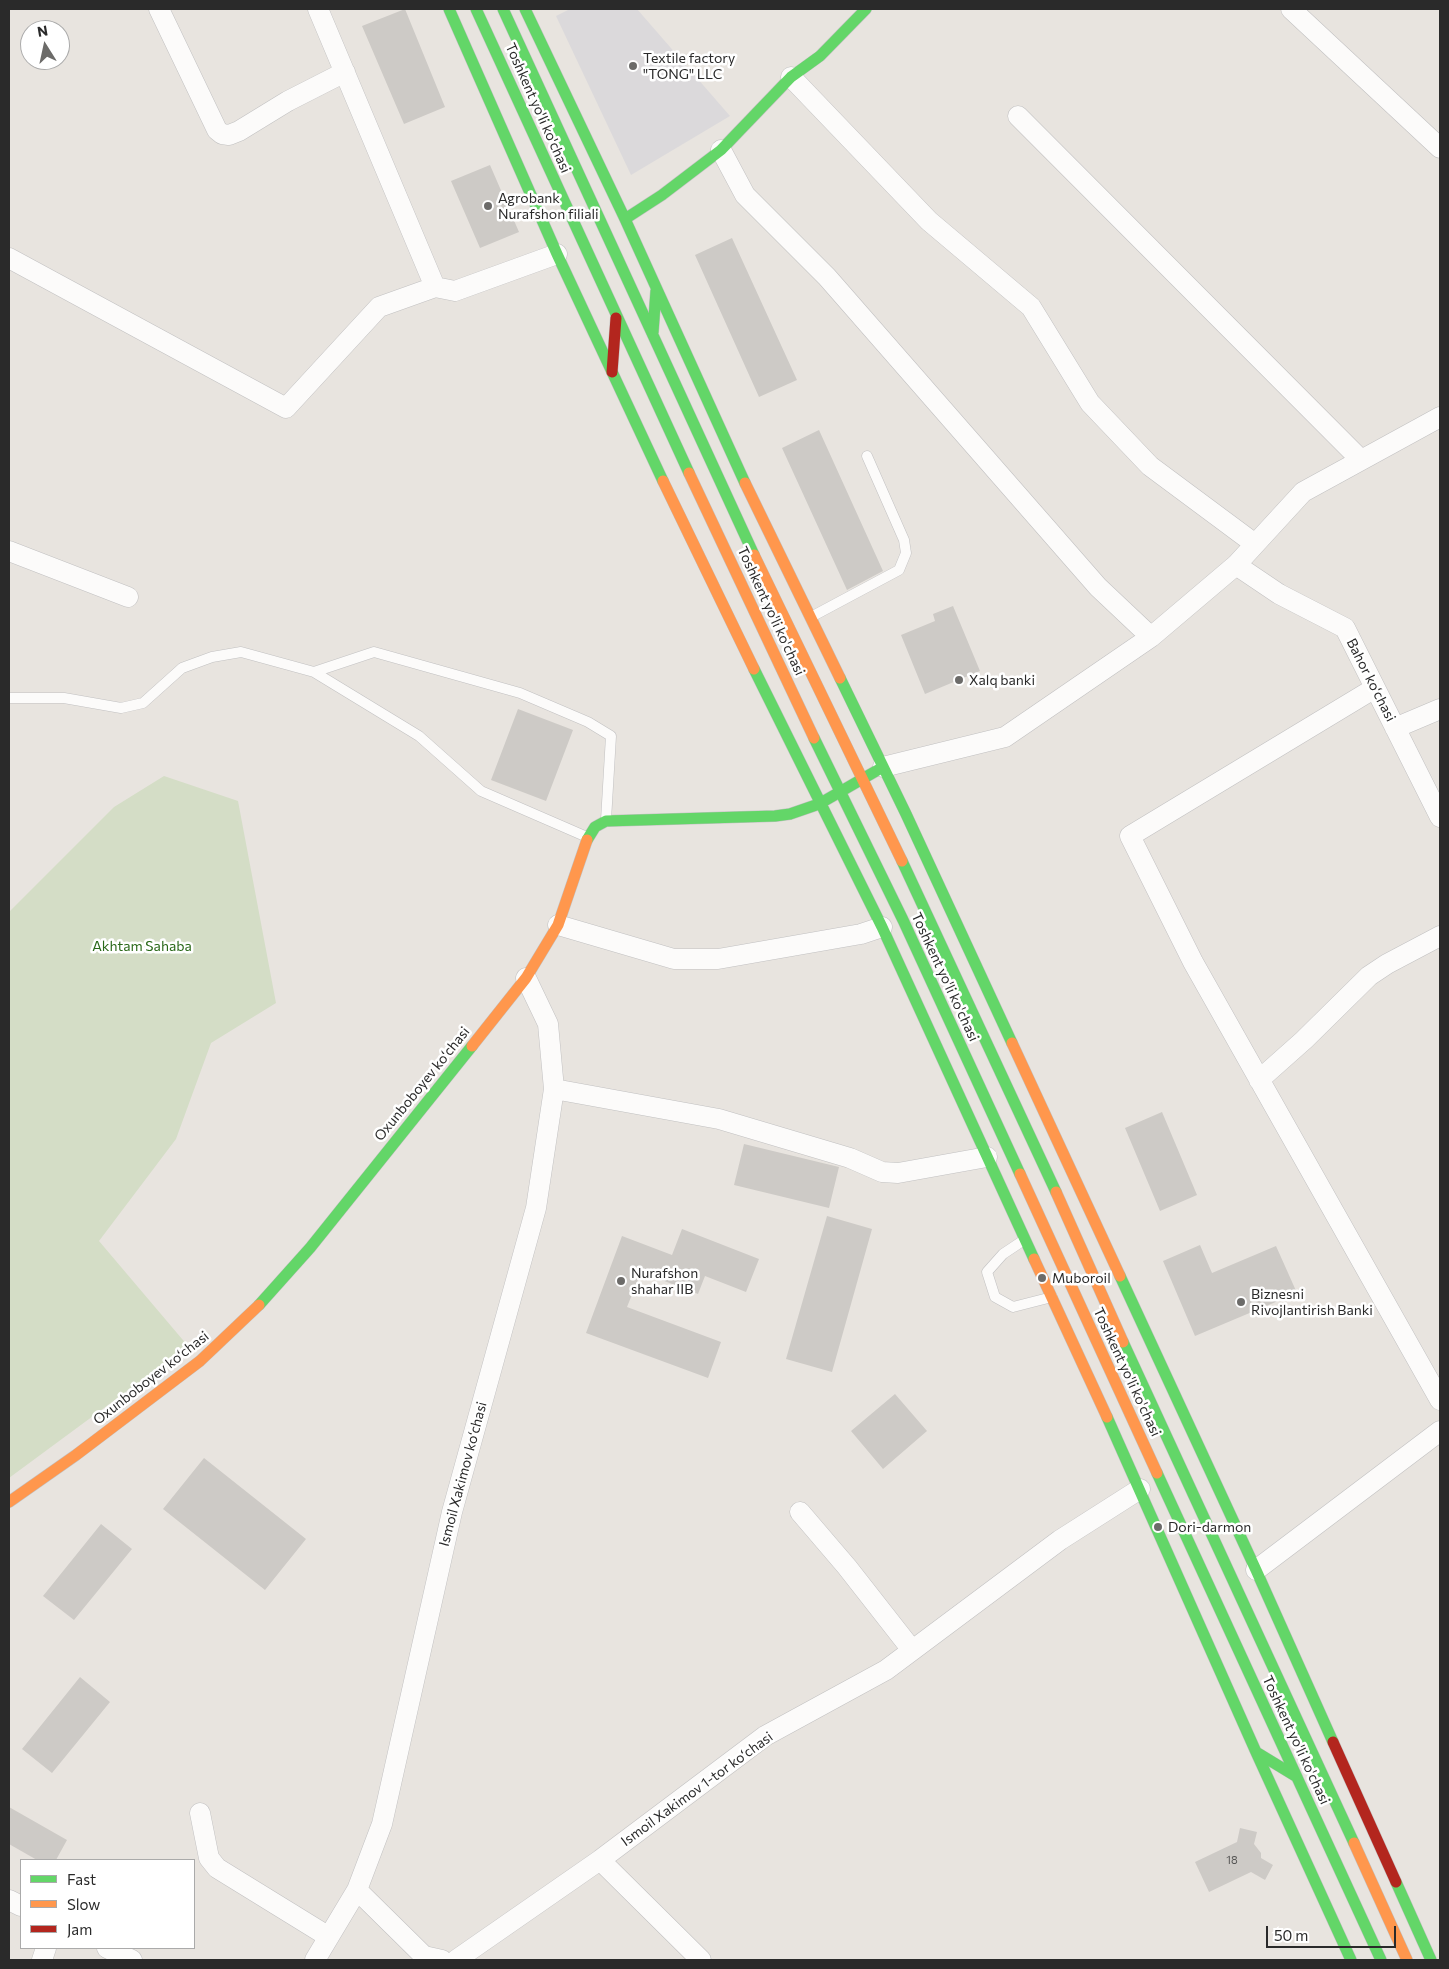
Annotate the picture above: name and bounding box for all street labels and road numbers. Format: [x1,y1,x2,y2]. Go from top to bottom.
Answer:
street label: Toshkent yo'li ko'chasi [502,40,574,176]
street label: Toshkent yo'li ko'chasi [734,544,808,678]
street label: Bahor ko‘chasi [1343,636,1399,724]
street label: Toshkent yo'li ko'chasi [908,910,982,1044]
street label: Oxunboboyev ko‘chasi [371,1024,473,1144]
street label: Toshkent yo'li ko'chasi [1090,1305,1164,1439]
street label: Oxunboboyev ko‘chasi [90,1328,212,1428]
street label: Ismoil Xakimov ko‘chasi [436,1400,490,1548]
street label: Toshkent yo'li ko'chasi [1259,1673,1333,1807]
street label: Ismoil Xakimov 1-tor ko‘chasi [618,1728,776,1850]

